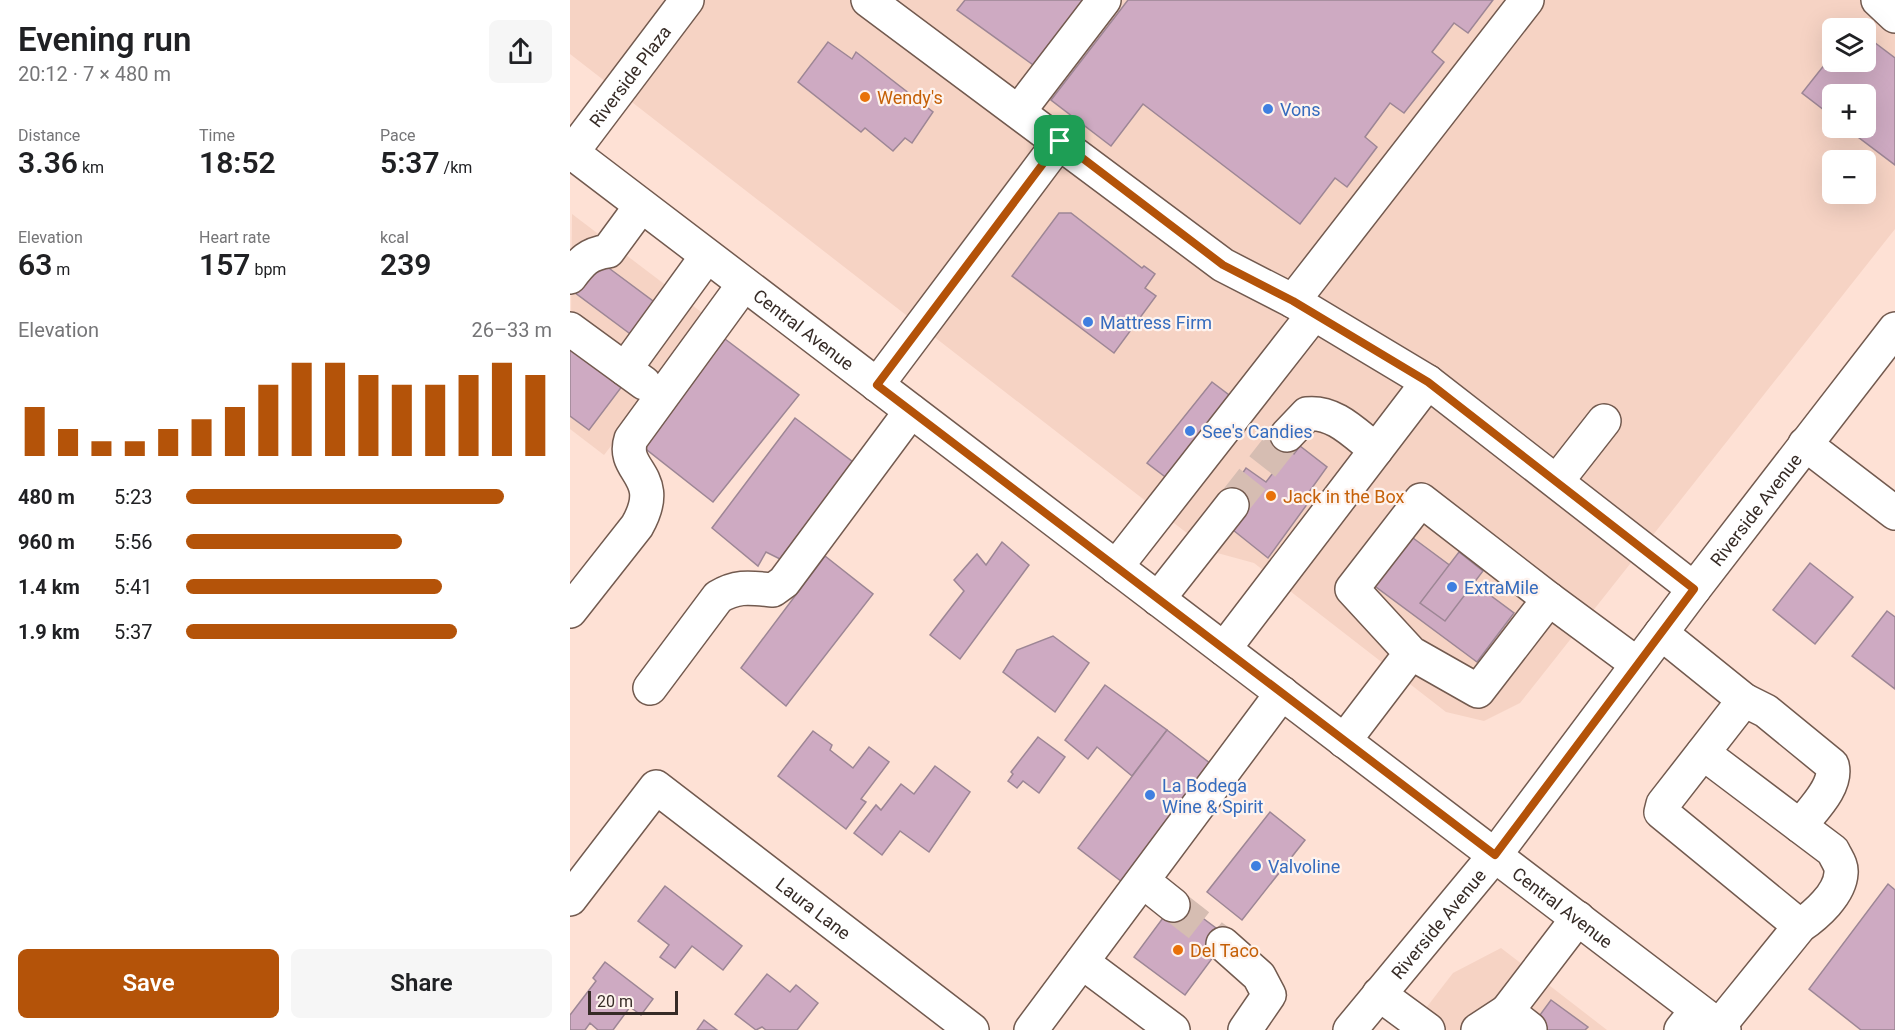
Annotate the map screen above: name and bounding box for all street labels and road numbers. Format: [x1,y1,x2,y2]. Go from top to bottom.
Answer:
street label: Riverside Plaza [585,21,675,131]
street label: Central Avenue [750,284,858,374]
street label: Riverside Avenue [1705,449,1806,570]
street label: Central Avenue [1509,862,1617,952]
street label: Riverside Avenue [1386,864,1490,983]
street label: Laura Lane [772,873,855,943]

